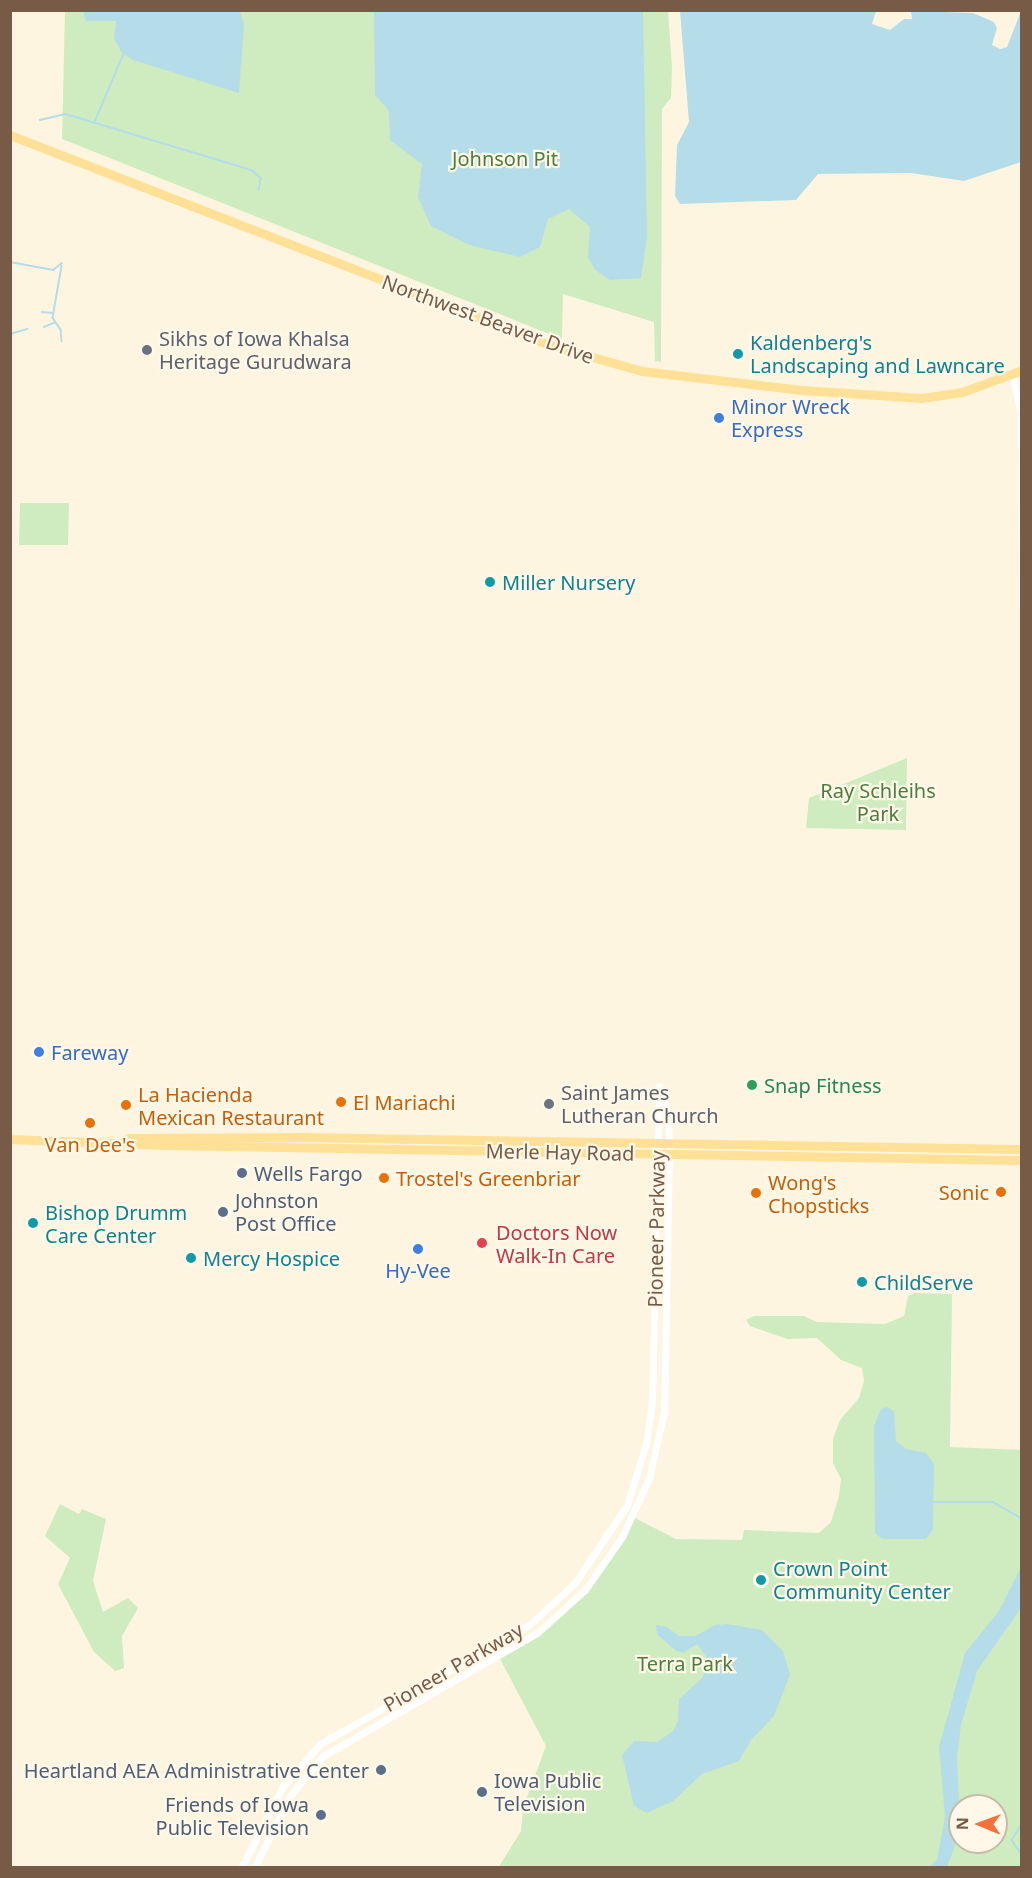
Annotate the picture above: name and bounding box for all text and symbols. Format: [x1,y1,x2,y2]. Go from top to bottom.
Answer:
park label: Johnson Pit [452,146,558,170]
street label: Northwest Beaver Drive [379,269,597,369]
place label: Sikhs of Iowa Khalsa Heritage Gurudwara [159,326,352,373]
place label: Kaldenberg's Landscaping and Lawncare [750,330,1005,377]
marker: Sikhs of Iowa Khalsa Heritage Gurudwara [140,343,154,357]
marker: Kaldenberg's Landscaping and Lawncare [731,347,745,361]
place label: Minor Wreck Express [731,394,850,441]
marker: Minor Wreck Express [712,411,726,425]
place label: Miller Nursery [502,570,635,594]
marker: Miller Nursery [483,575,497,589]
park label: Ray Schleihs Park [820,778,936,825]
place label: Fareway [51,1040,128,1064]
marker: Fareway [32,1045,46,1059]
place label: Snap Fitness [764,1073,882,1097]
marker: Snap Fitness [745,1078,759,1092]
place label: Saint James Lutheran Church [561,1080,719,1127]
place label: La Hacienda Mexican Restaurant [138,1082,324,1129]
place label: El Mariachi [353,1090,456,1114]
marker: El Mariachi [334,1095,348,1109]
marker: Saint James Lutheran Church [542,1097,556,1111]
marker: La Hacienda Mexican Restaurant [119,1098,133,1112]
marker: Van Dee's [83,1116,97,1130]
place label: Van Dee's [45,1132,135,1156]
street label: Merle Hay Road [485,1139,635,1165]
street label: Pioneer Parkway [643,1150,669,1308]
place label: Wells Fargo [254,1161,363,1185]
marker: Wells Fargo [235,1166,249,1180]
place label: Trostel's Greenbriar [396,1166,581,1190]
place label: Wong's Chopsticks [768,1170,869,1217]
marker: Trostel's Greenbriar [377,1171,391,1185]
place label: Sonic [939,1180,989,1204]
marker: Sonic [994,1185,1008,1199]
marker: Wong's Chopsticks [749,1186,763,1200]
place label: Johnston Post Office [235,1188,337,1235]
place label: Bishop Drumm Care Center [45,1200,187,1247]
marker: Johnston Post Office [216,1205,230,1219]
marker: Bishop Drumm Care Center [26,1216,40,1230]
place label: Doctors Now Walk-In Care [496,1220,617,1267]
marker: Doctors Now Walk-In Care [473,1234,491,1252]
marker: Hy-Vee [411,1242,425,1256]
place label: Mercy Hospice [203,1246,340,1270]
marker: Mercy Hospice [184,1251,198,1265]
place label: Hy-Vee [385,1258,451,1282]
place label: ChildServe [874,1270,974,1294]
marker: ChildServe [855,1275,869,1289]
place label: Crown Point Community Center [773,1556,951,1603]
marker: Crown Point Community Center [754,1573,768,1587]
street label: Pioneer Parkway [379,1617,527,1717]
park label: Terra Park [637,1651,733,1675]
place label: Heartland AEA Administrative Center [24,1758,369,1782]
marker: Heartland AEA Administrative Center [374,1763,388,1777]
place label: Iowa Public Television [494,1768,601,1815]
marker: Iowa Public Television [475,1785,489,1799]
place label: Friends of Iowa Public Television [156,1792,309,1839]
north arrow [948,1794,1008,1854]
marker: Friends of Iowa Public Television [314,1808,328,1822]
text: N [951,1817,973,1830]

